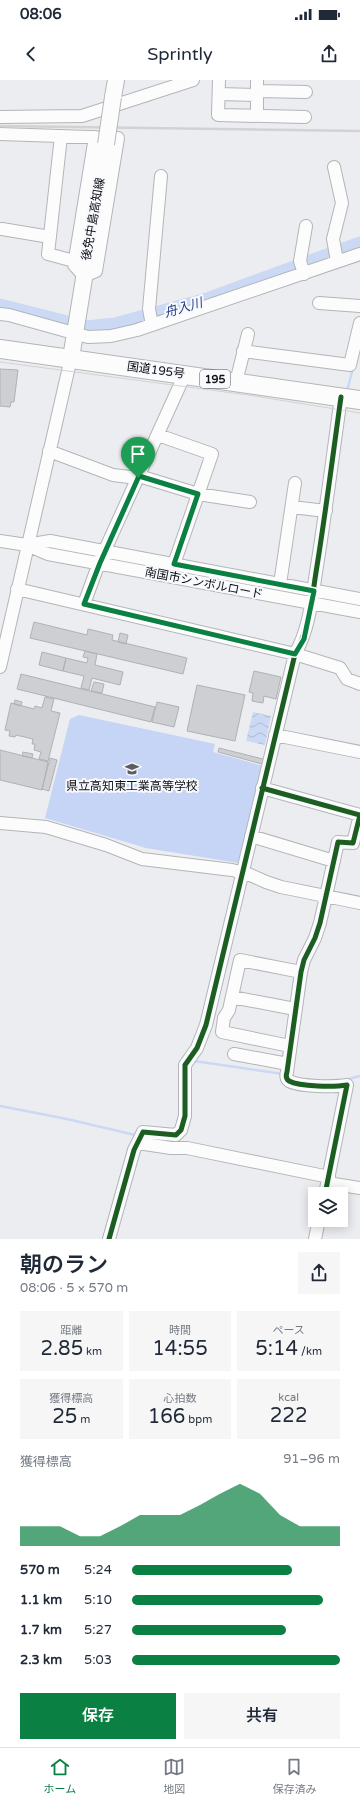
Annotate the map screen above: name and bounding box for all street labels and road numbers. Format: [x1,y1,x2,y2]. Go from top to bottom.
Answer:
street label: 後免中島高知線 [79,176,107,262]
street label: 国道195号 [126,359,186,381]
road number: 195 [200,370,230,388]
street label: 南国市シンボルロード [144,565,264,601]

